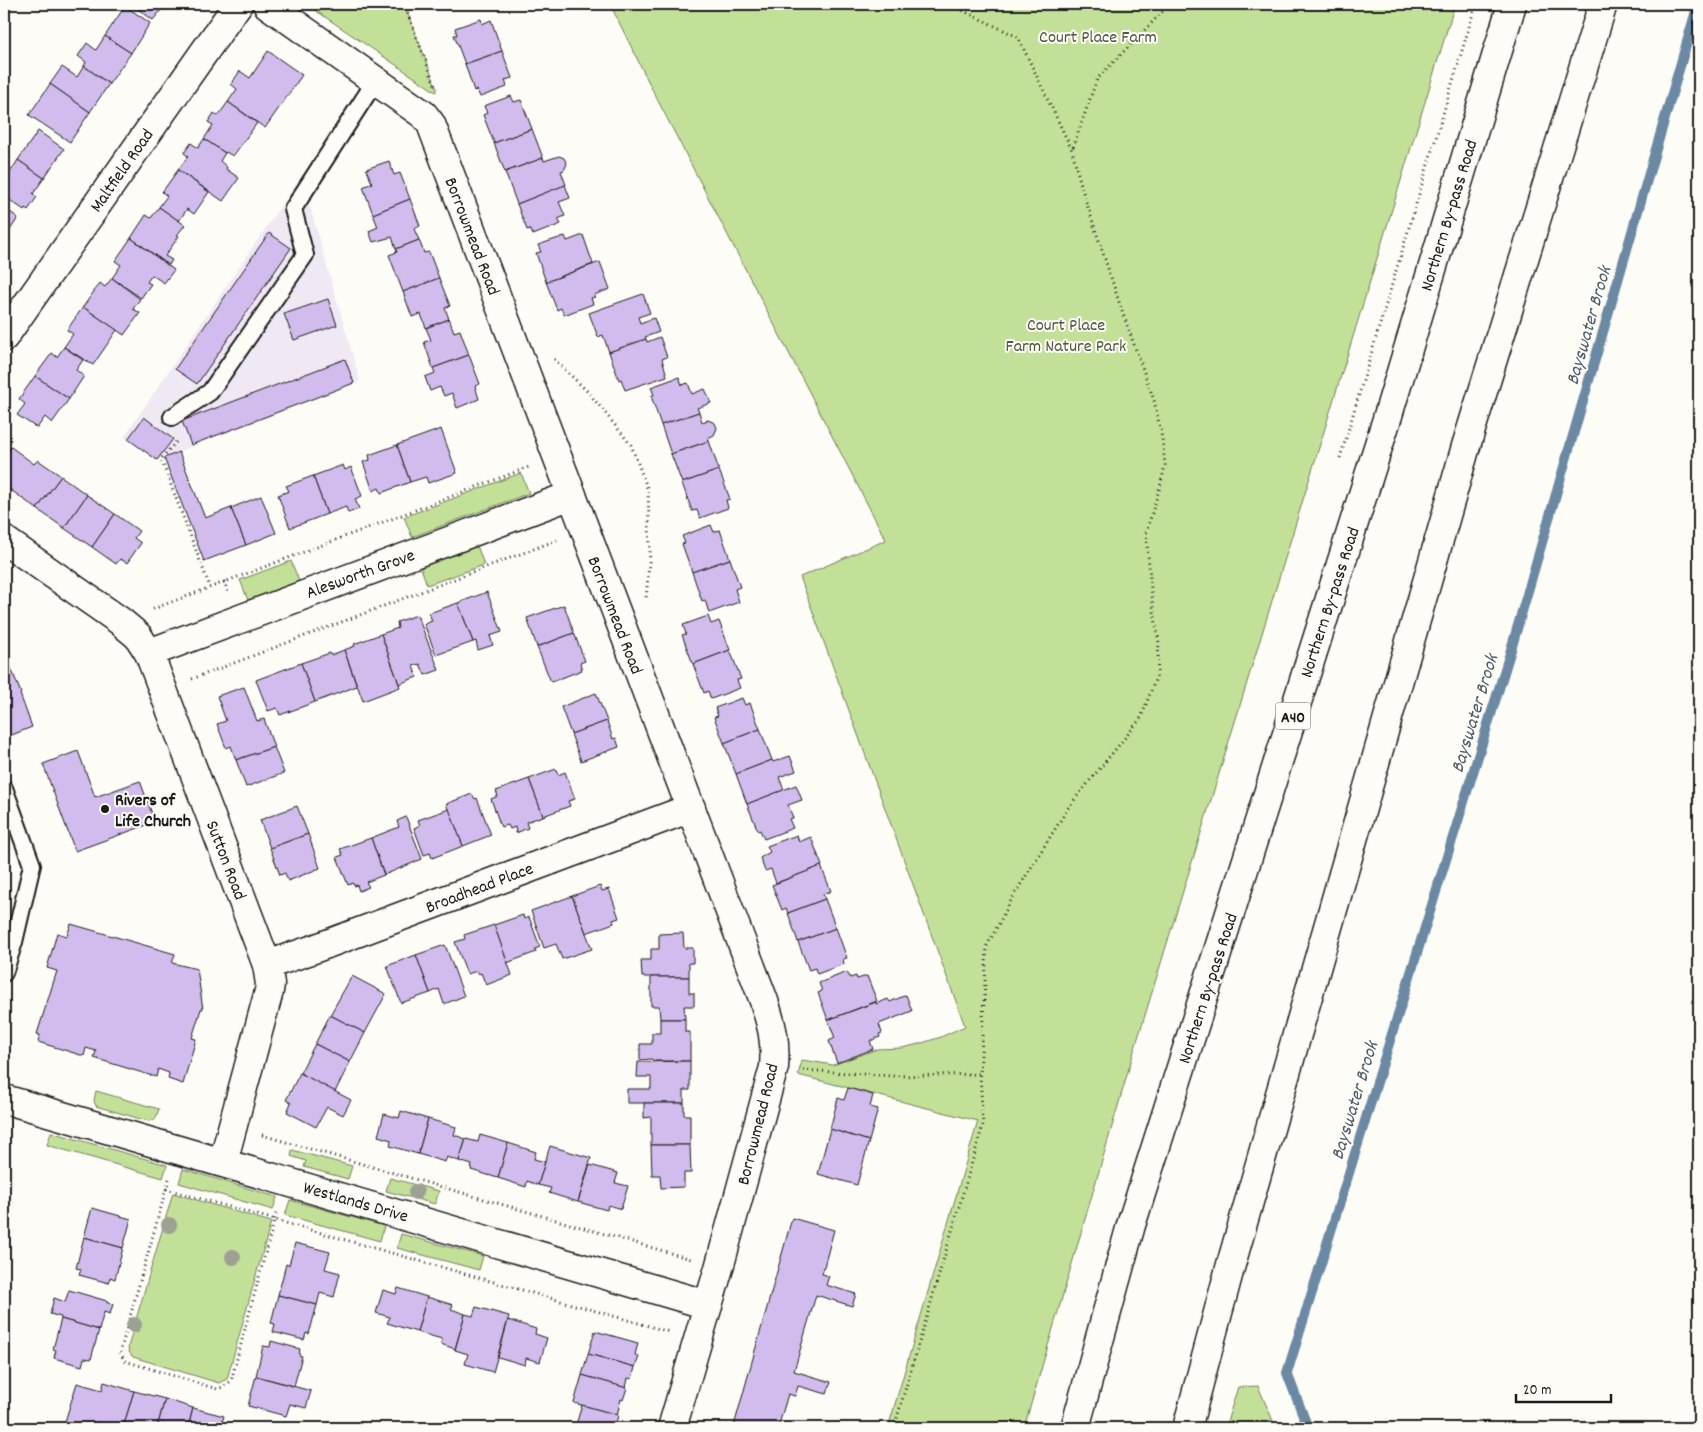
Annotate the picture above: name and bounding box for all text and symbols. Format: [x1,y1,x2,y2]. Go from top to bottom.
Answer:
park label: Court Place Farm [1039,26,1157,51]
street label: Maltfield Road [85,125,161,218]
street label: Northern By-pass Road [1415,137,1485,295]
street label: Borrowmead Road [437,174,505,299]
water label: Bayswater Brook [1561,261,1621,388]
park label: Court Place Farm Nature Park [1006,314,1126,360]
street label: Northern By-pass Road [1295,524,1368,681]
street label: Alesworth Grove [303,544,419,607]
street label: Borrowmead Road [580,553,648,678]
water label: Bayswater Brook [1446,649,1508,776]
road number: A40 [1276,702,1310,729]
place label: Rivers of Life Church [115,789,191,835]
marker: Rivers of Life Church [99,803,111,815]
street label: Sutton Road [198,818,251,904]
street label: Broadhead Place [423,857,537,921]
street label: Northern By-pass Road [1173,910,1246,1067]
water label: Bayswater Brook [1326,1036,1388,1163]
street label: Borrowmead Road [732,1061,787,1188]
street label: Westlands Drive [300,1176,411,1230]
scale bar [1516,1372,1610,1404]
text: 20 m [1523,1380,1551,1402]

